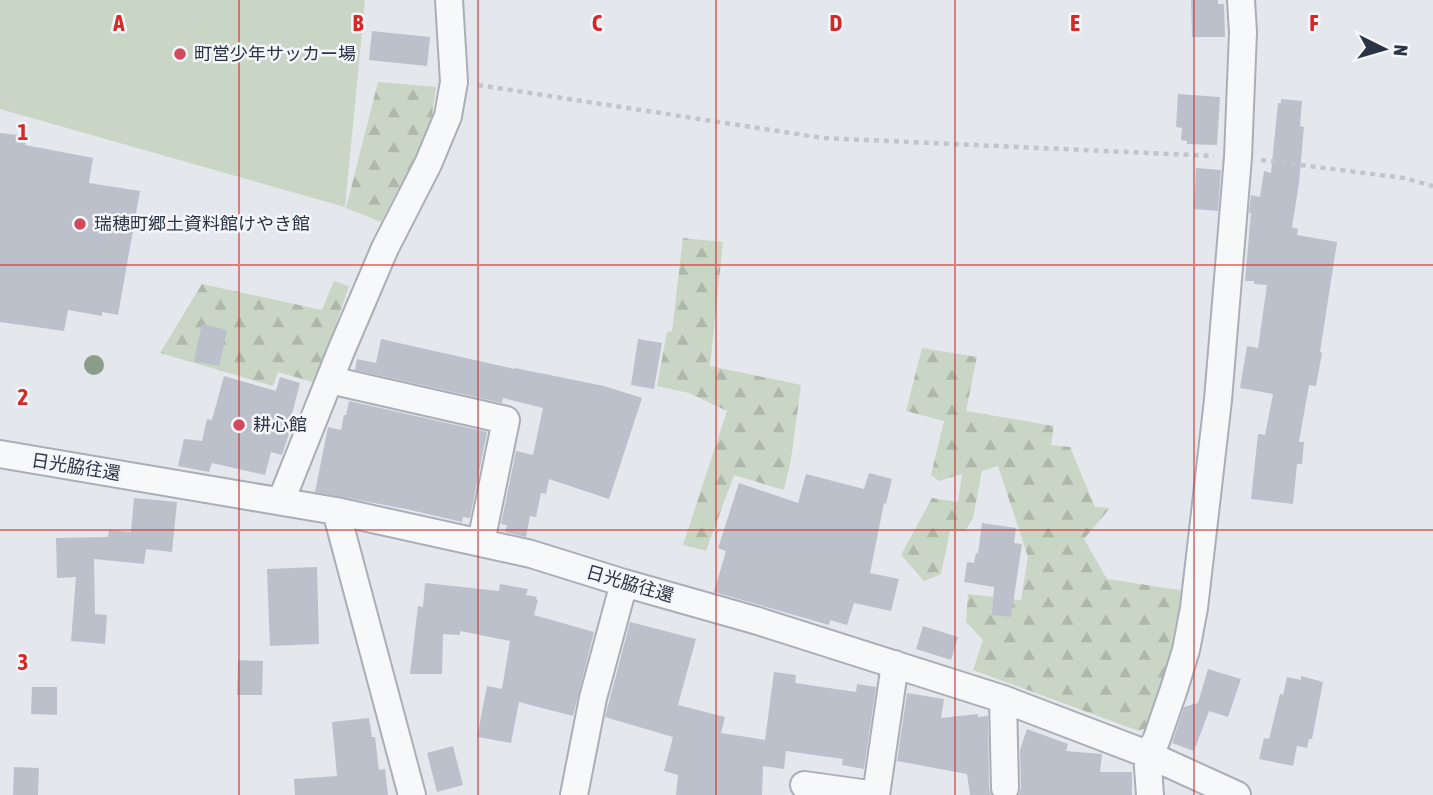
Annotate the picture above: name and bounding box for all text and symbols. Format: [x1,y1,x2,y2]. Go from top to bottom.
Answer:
text: A [112,10,125,36]
text: B [353,10,364,36]
text: C [592,10,603,36]
text: D [830,10,843,36]
text: E [1070,10,1080,36]
text: F [1309,10,1319,36]
north arrow [1349,14,1419,84]
place label: 町営少年サッカー場 [194,43,356,64]
text: N [1389,44,1412,57]
marker: 町営少年サッカー場 [172,46,188,62]
text: 1 [18,119,29,145]
place label: 瑞穂町郷土資料館けやき館 [94,213,310,234]
marker: 瑞穂町郷土資料館けやき館 [72,216,88,232]
text: 2 [18,384,28,410]
place label: 耕心館 [253,414,307,435]
marker: 耕心館 [231,417,247,433]
street label: 日光脇往還 [30,449,122,484]
street label: 日光脇往還 [584,561,676,606]
text: 3 [18,649,28,675]

